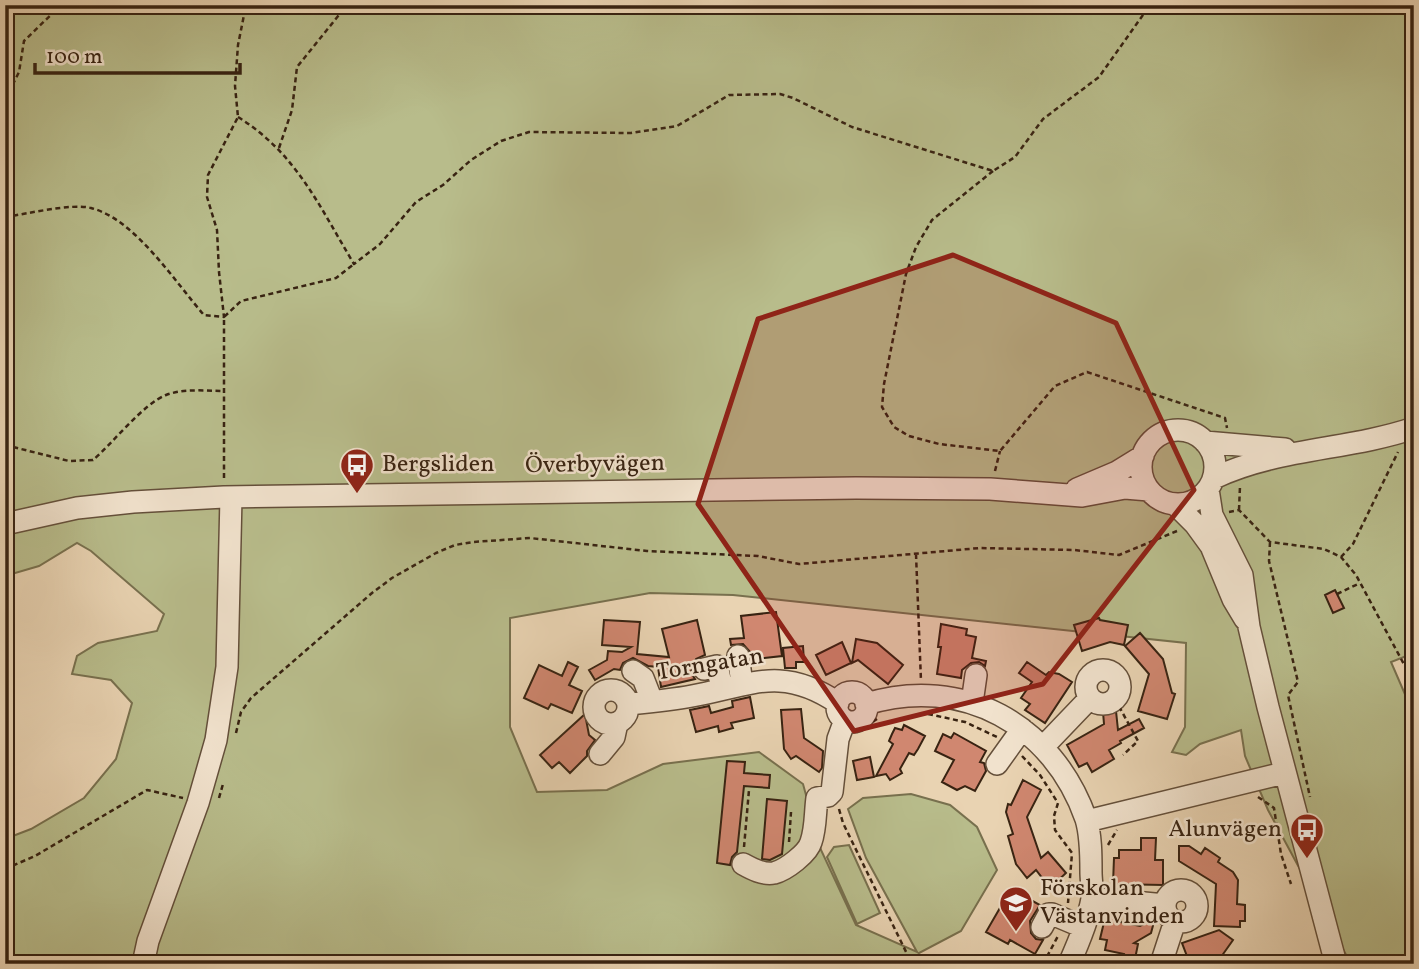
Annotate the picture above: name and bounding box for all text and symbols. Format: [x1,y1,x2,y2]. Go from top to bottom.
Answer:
scale bar [35,32,240,76]
text: 100 m [46,43,103,72]
bus stop icon: Bergsliden [338,446,376,495]
street label: Överbyvägen [525,447,665,483]
place label: Bergsliden [382,448,495,482]
street label: Torngatan [654,640,766,690]
bus stop icon: Alunvägen [1288,811,1326,860]
place label: Alunvägen [1168,813,1282,847]
place label: Förskolan Västanvinden [1040,872,1184,934]
school or university icon: Förskolan Västanvinden [997,884,1035,933]

